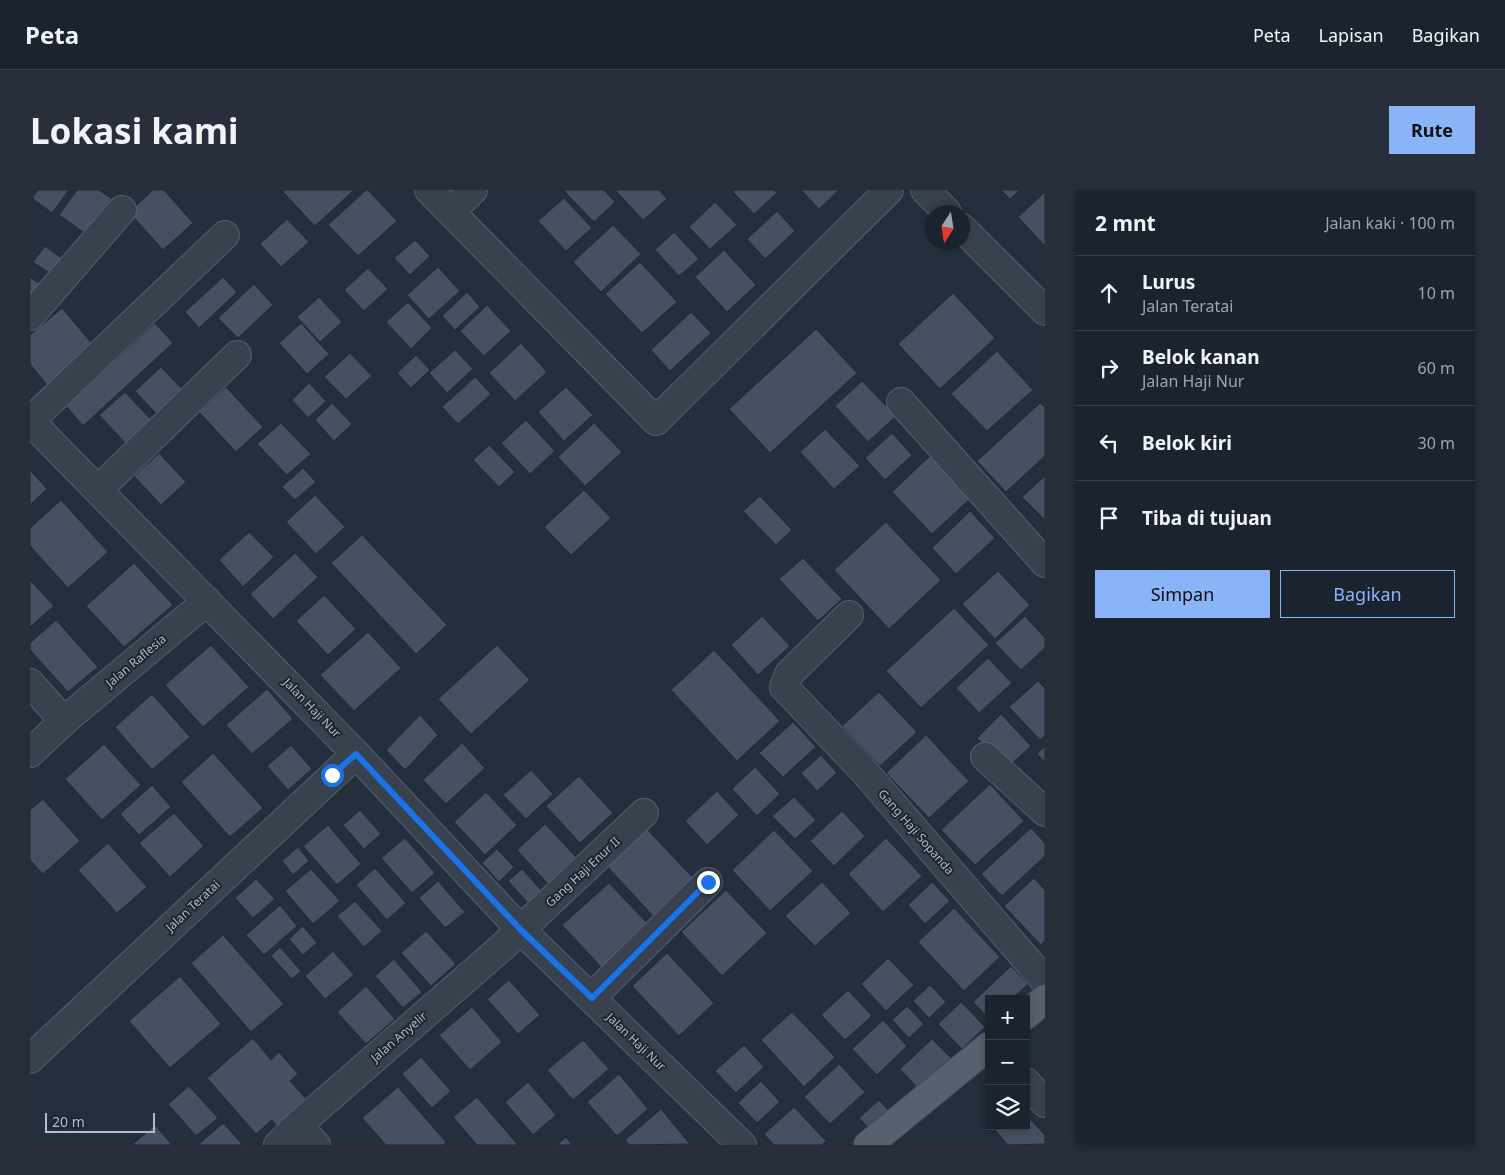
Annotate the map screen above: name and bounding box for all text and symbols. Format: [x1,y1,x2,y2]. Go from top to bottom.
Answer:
text: Peta [25,18,79,51]
text: Peta [1253,23,1291,47]
text: Lapisan [1319,23,1384,47]
text: Bagikan [1412,23,1480,47]
button: Rute [1389,106,1475,154]
text: Lokasi kami [30,107,239,154]
north arrow [925,205,970,250]
text: 2 mnt [1095,209,1156,237]
text: Jalan kaki · 100 m [1325,212,1455,234]
text: Lurus [1142,269,1195,295]
icon: ahead [1095,279,1123,307]
text: 10 m [1418,282,1455,304]
text: Jalan Teratai [1142,295,1233,317]
text: Belok kanan [1142,344,1259,370]
icon: right [1095,354,1123,382]
text: 60 m [1418,357,1455,379]
text: Jalan Haji Nur [1142,370,1244,392]
icon: left [1095,429,1123,457]
text: Belok kiri [1142,430,1232,456]
text: 30 m [1418,432,1455,454]
icon: arrive [1095,504,1123,532]
text: Tiba di tujuan [1142,505,1272,531]
button: Simpan [1095,570,1270,618]
button: Bagikan [1280,570,1455,618]
street label: Jalan Raflesia [101,630,170,692]
street label: Jalan Haji Nur [279,673,345,741]
route start [321,764,344,787]
street label: Gang Haji Sopanda [875,785,958,878]
street label: Gang Haji Enur II [542,833,624,911]
route end [697,871,720,894]
street label: Jalan Teratai [161,876,224,936]
map controls [985,995,1030,1130]
button: + [985,995,1030,1040]
street label: Jalan Anyelir [366,1007,431,1066]
street label: Jalan Haji Nur [602,1008,670,1074]
button: − [985,1040,1030,1085]
button: layers [985,1085,1030,1130]
scale bar [45,1110,155,1133]
text: 20 m [52,1112,85,1131]

